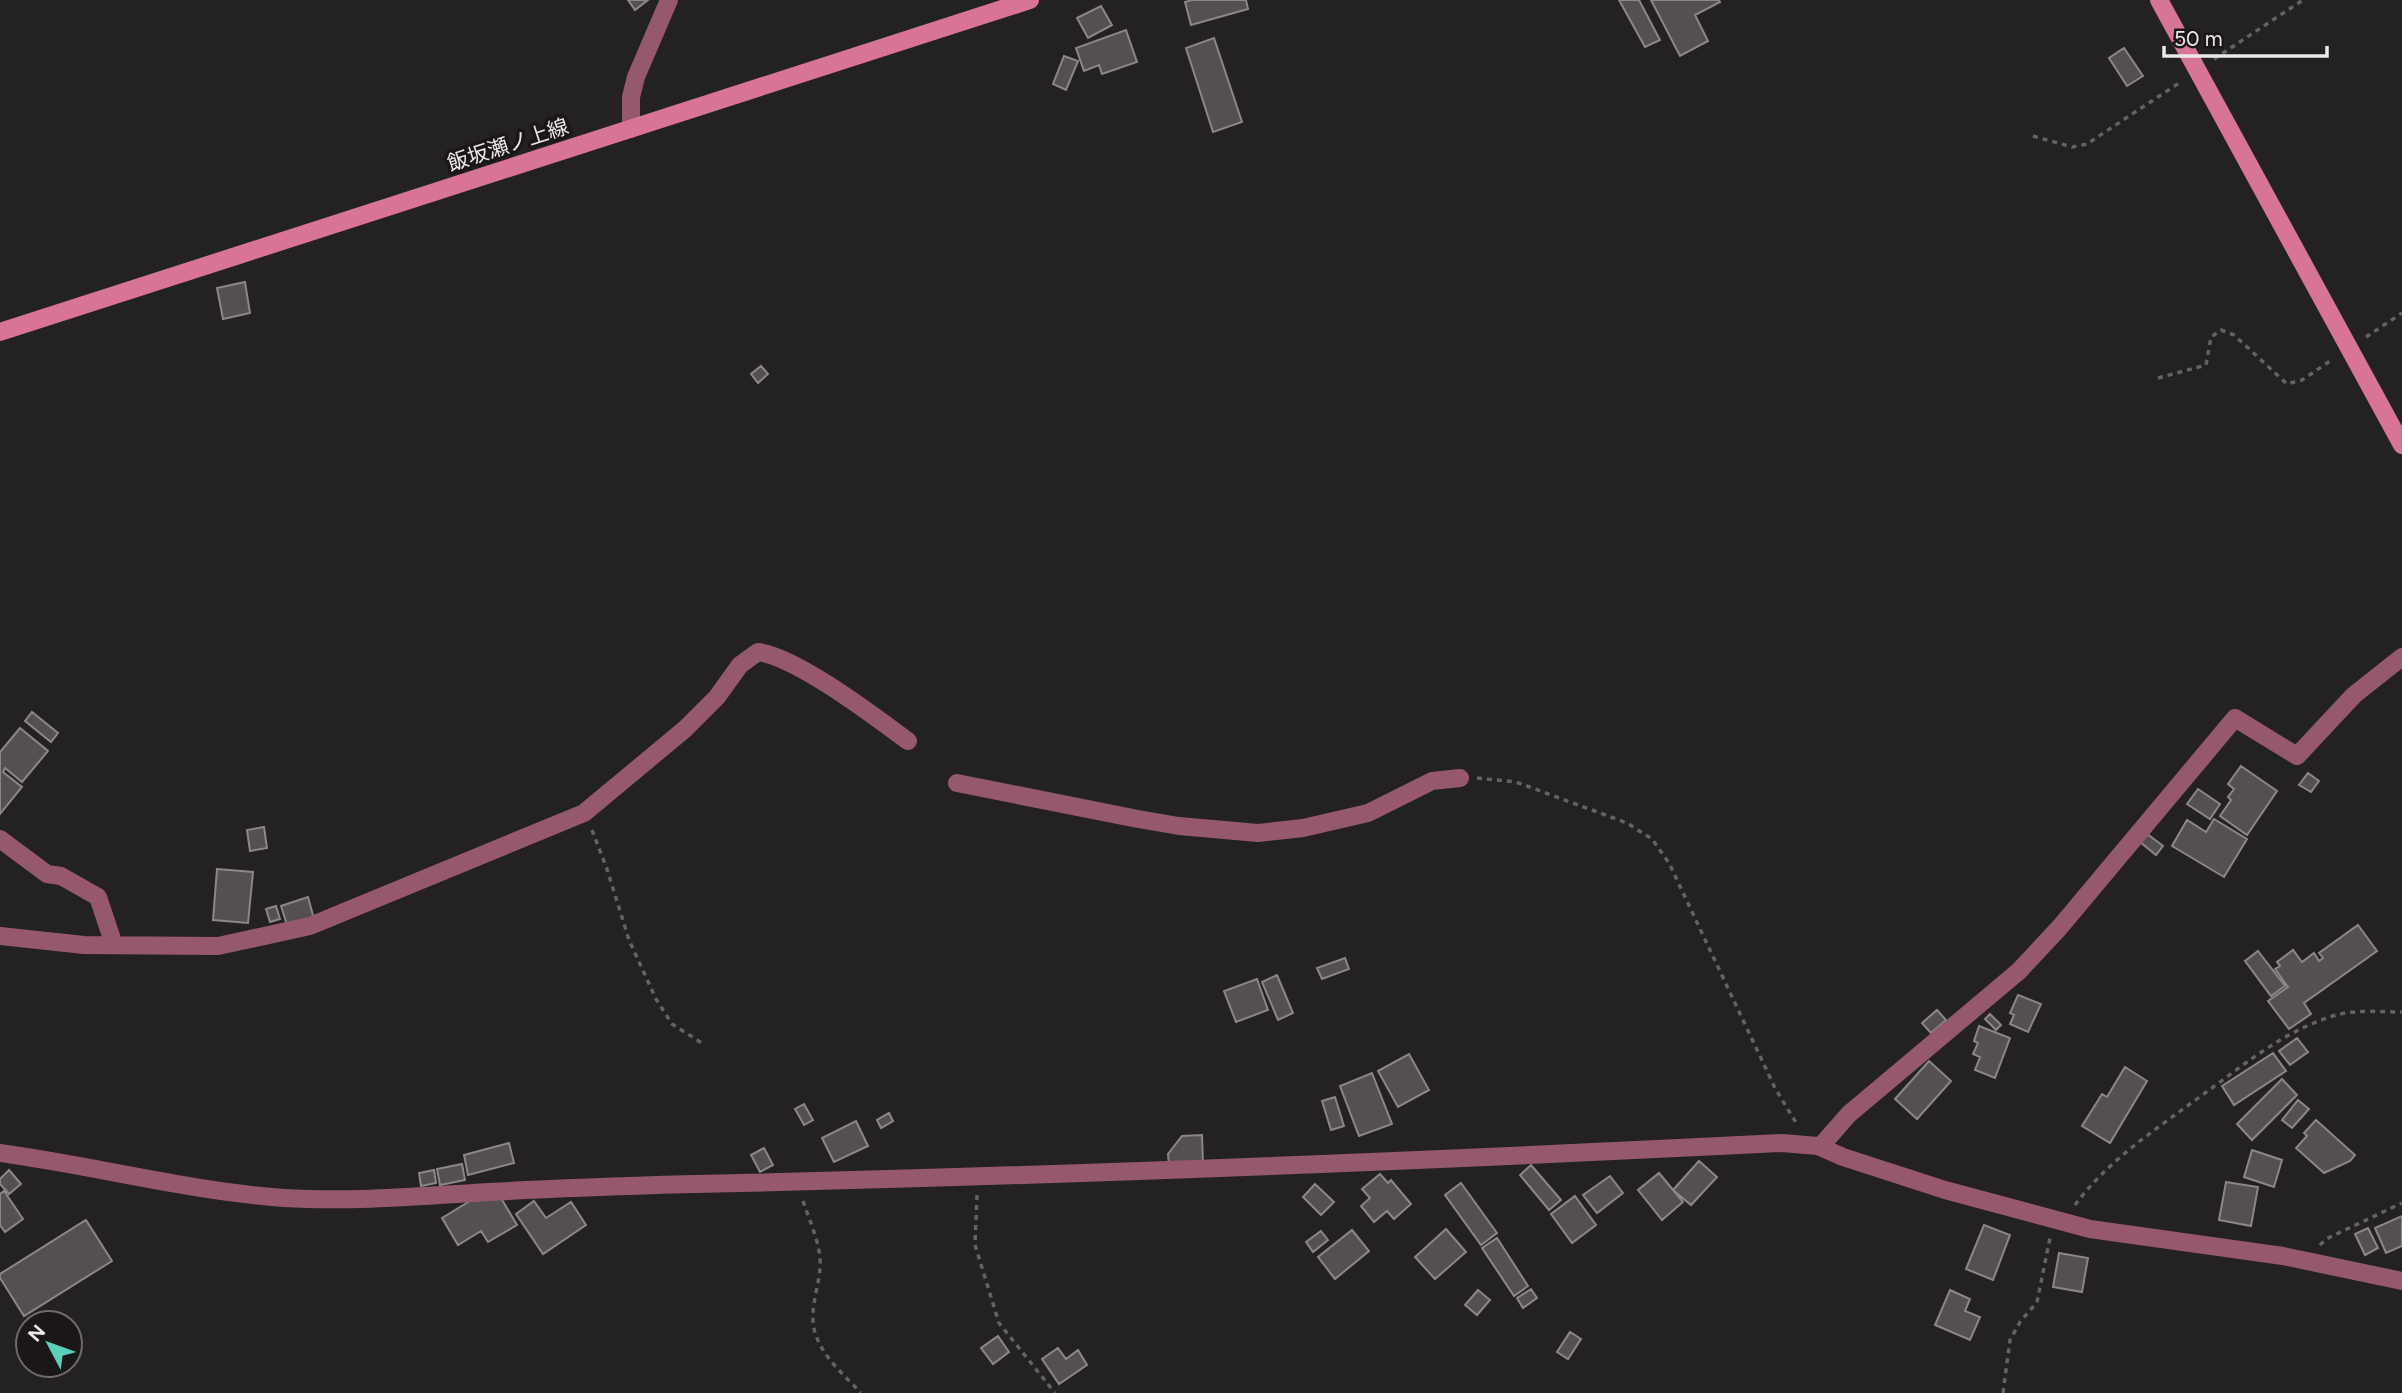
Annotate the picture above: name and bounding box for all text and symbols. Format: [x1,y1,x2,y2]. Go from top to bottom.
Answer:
scale bar [2164,14,2327,58]
text: 50 m [2174,26,2223,51]
street label: 飯坂瀬ノ上線 [444,113,572,176]
north arrow [14,1309,84,1379]
text: N [23,1320,50,1346]

